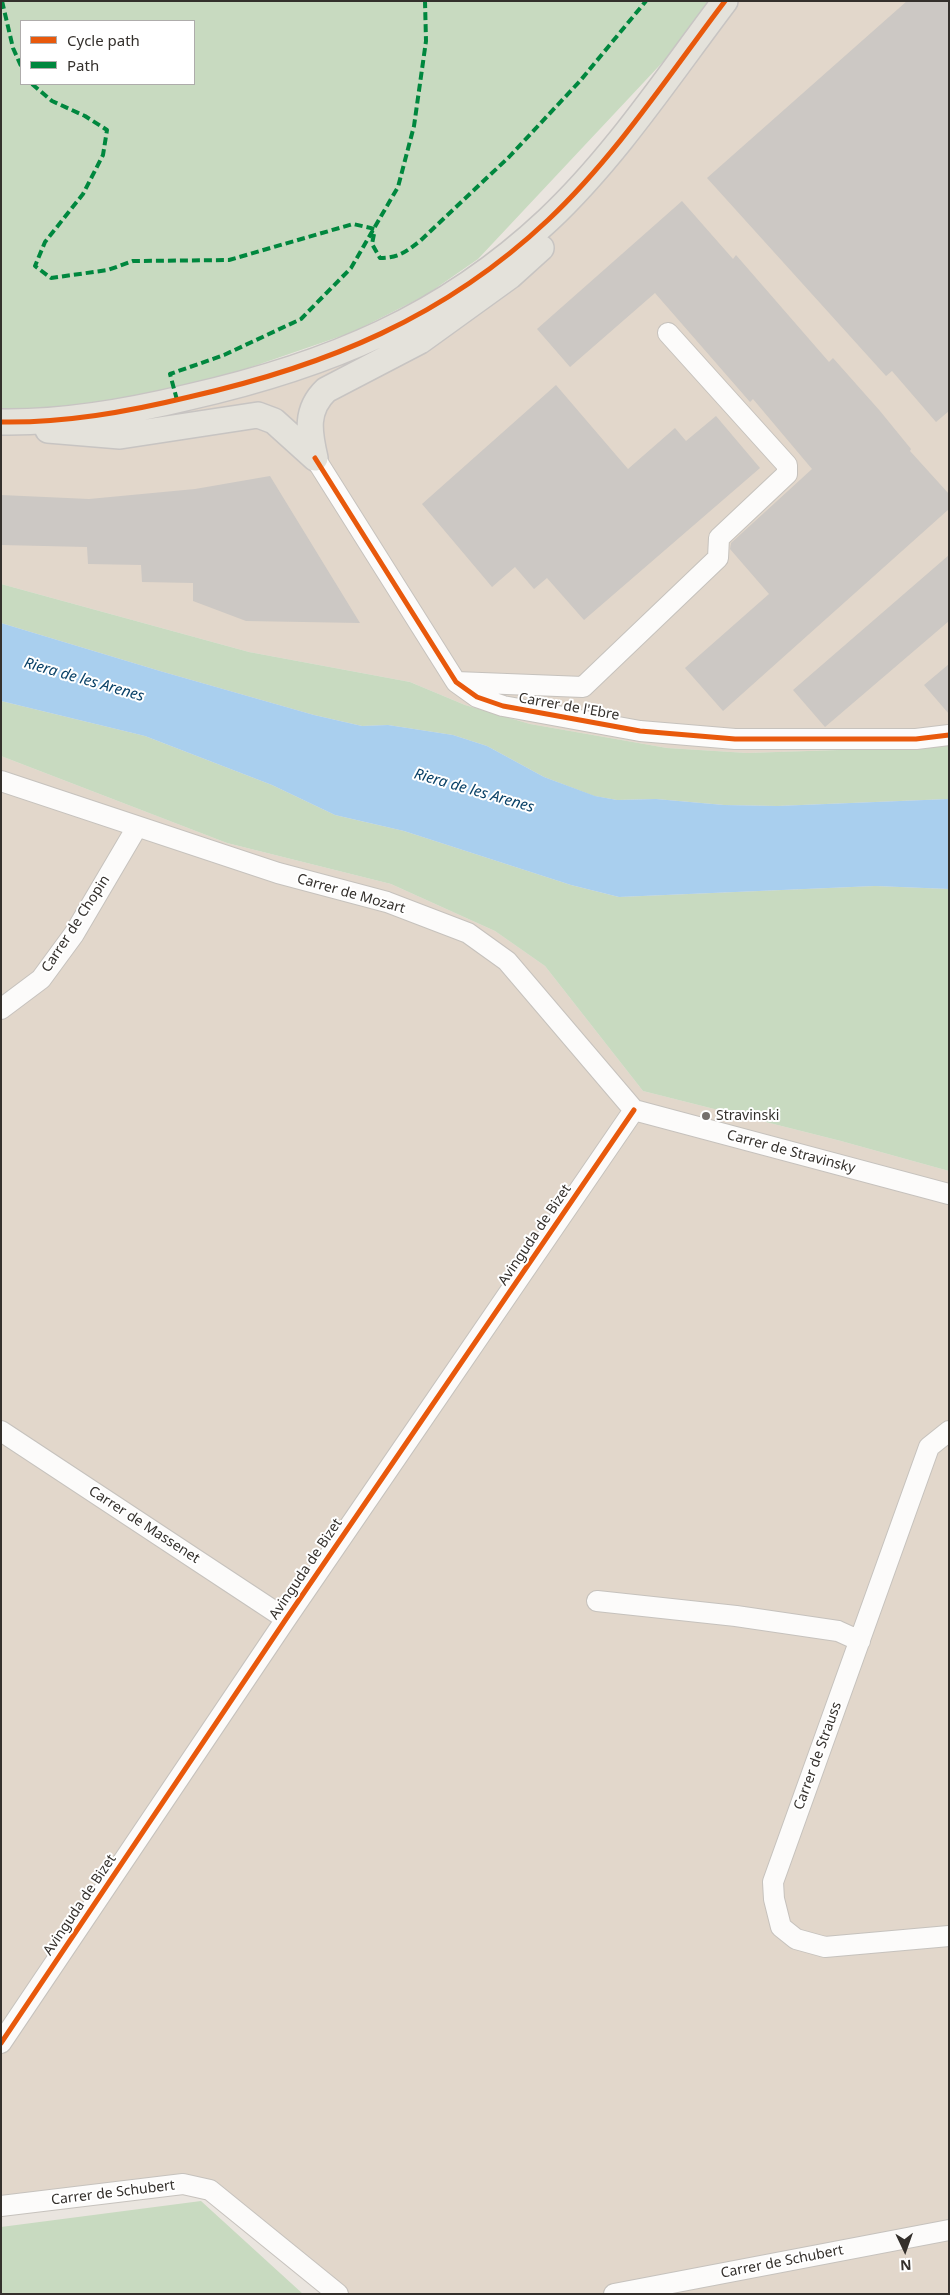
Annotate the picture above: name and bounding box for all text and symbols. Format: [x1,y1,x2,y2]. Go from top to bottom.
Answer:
legend [20,20,195,85]
text: Cycle path [67,30,140,50]
text: Path [67,55,99,75]
water label: Riera de les Arenes [22,654,146,706]
street label: Carrer de l'Ebre [517,690,621,724]
water label: Riera de les Arenes [412,765,536,817]
street label: Carrer de Mozart [295,871,407,917]
street label: Carrer de Chopin [38,872,114,976]
place label: Stravinski [716,1108,779,1124]
marker: Stravinski [700,1110,712,1122]
street label: Carrer de Stravinsky [725,1127,857,1177]
street label: Avinguda de Bizet [495,1181,575,1289]
street label: Carrer de Massenet [85,1483,203,1567]
street label: Avinguda de Bizet [266,1515,346,1623]
street label: Carrer de Strauss [791,1700,845,1812]
street label: Avinguda de Bizet [40,1851,120,1959]
street label: Carrer de Schubert [50,2177,176,2209]
north arrow [880,2225,930,2275]
street label: Carrer de Schubert [719,2242,845,2282]
text: N [900,2256,912,2275]

